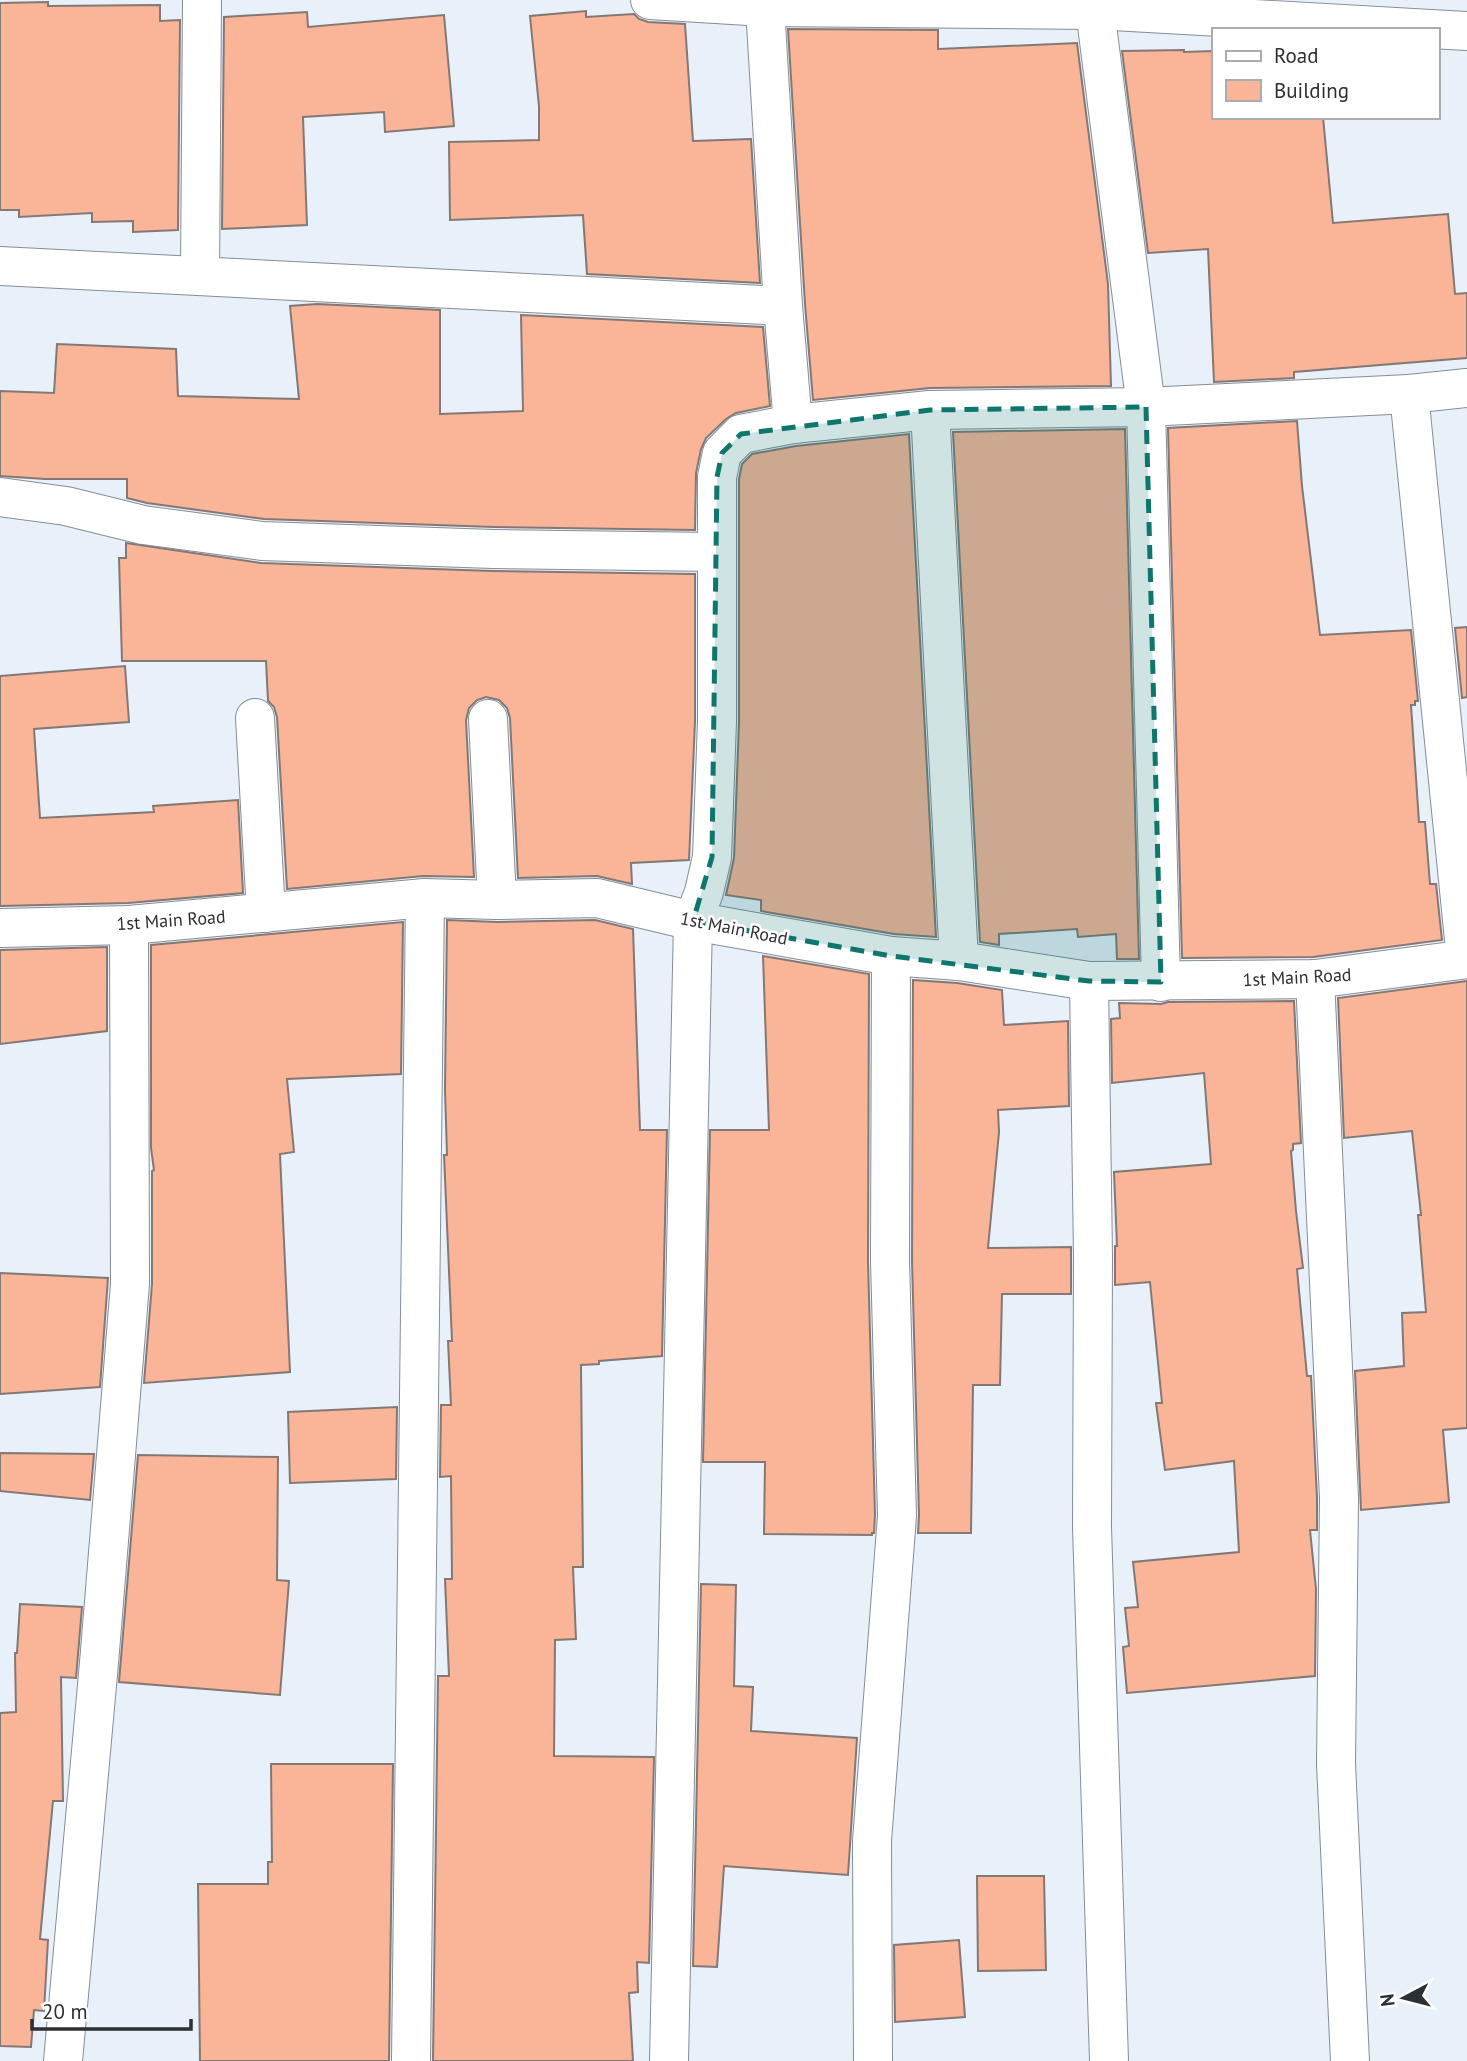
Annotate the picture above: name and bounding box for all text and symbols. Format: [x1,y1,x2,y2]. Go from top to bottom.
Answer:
legend [1212,28,1439,119]
text: Road [1274,42,1318,69]
text: Building [1274,77,1349,104]
street label: 1st Main Road [116,905,226,935]
street label: 1st Main Road [678,906,790,950]
street label: 1st Main Road [1242,963,1352,991]
north arrow [1369,1963,1439,2033]
scale bar [32,1988,191,2032]
text: N [1374,1992,1400,2008]
text: 20 m [42,1998,88,2025]

